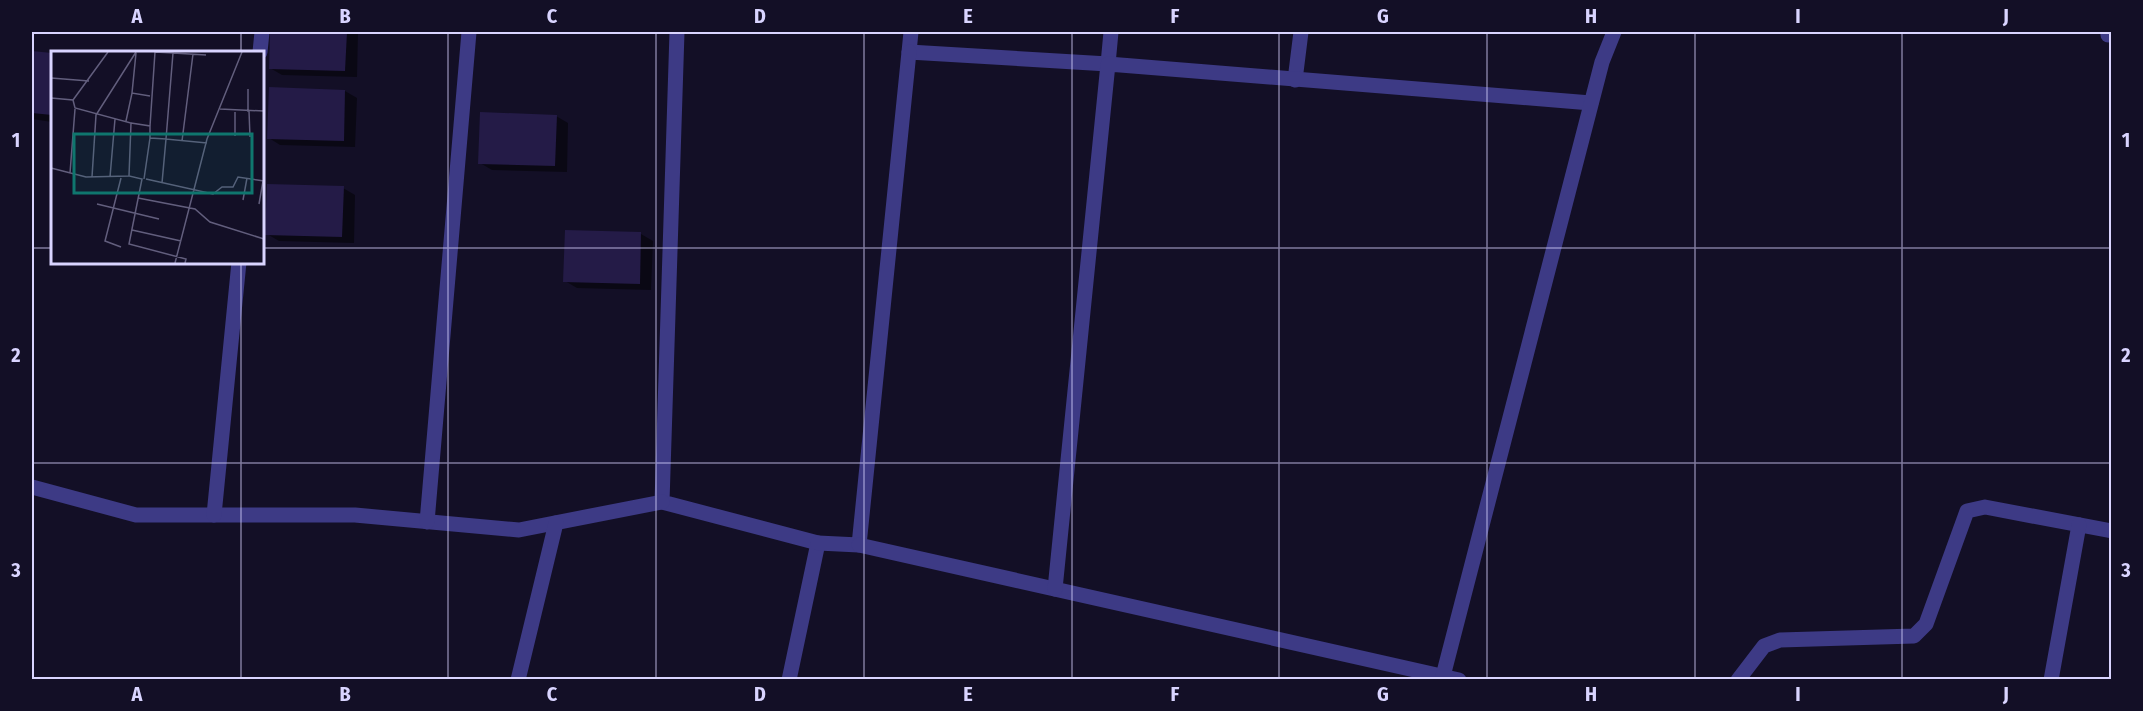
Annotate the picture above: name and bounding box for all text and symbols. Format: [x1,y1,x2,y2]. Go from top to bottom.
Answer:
text: A [131,4,144,28]
text: B [339,4,351,28]
text: C [547,4,558,28]
text: D [754,4,766,28]
text: E [963,4,973,28]
text: F [1171,4,1180,28]
text: G [1377,4,1389,28]
text: H [1585,4,1597,28]
text: I [1795,4,1801,28]
text: J [2002,4,2009,28]
inset map [51,51,264,264]
text: 1 [12,128,20,152]
text: 1 [2122,128,2130,152]
text: 2 [10,343,21,367]
text: 2 [2120,343,2131,367]
text: 3 [10,558,21,582]
text: 3 [2120,558,2131,582]
text: A [131,682,144,706]
text: B [339,682,351,706]
text: C [547,682,558,706]
text: D [754,682,766,706]
text: E [963,682,973,706]
text: F [1171,682,1180,706]
text: G [1377,682,1389,706]
text: H [1585,682,1597,706]
text: I [1795,682,1801,706]
text: J [2002,682,2009,706]

